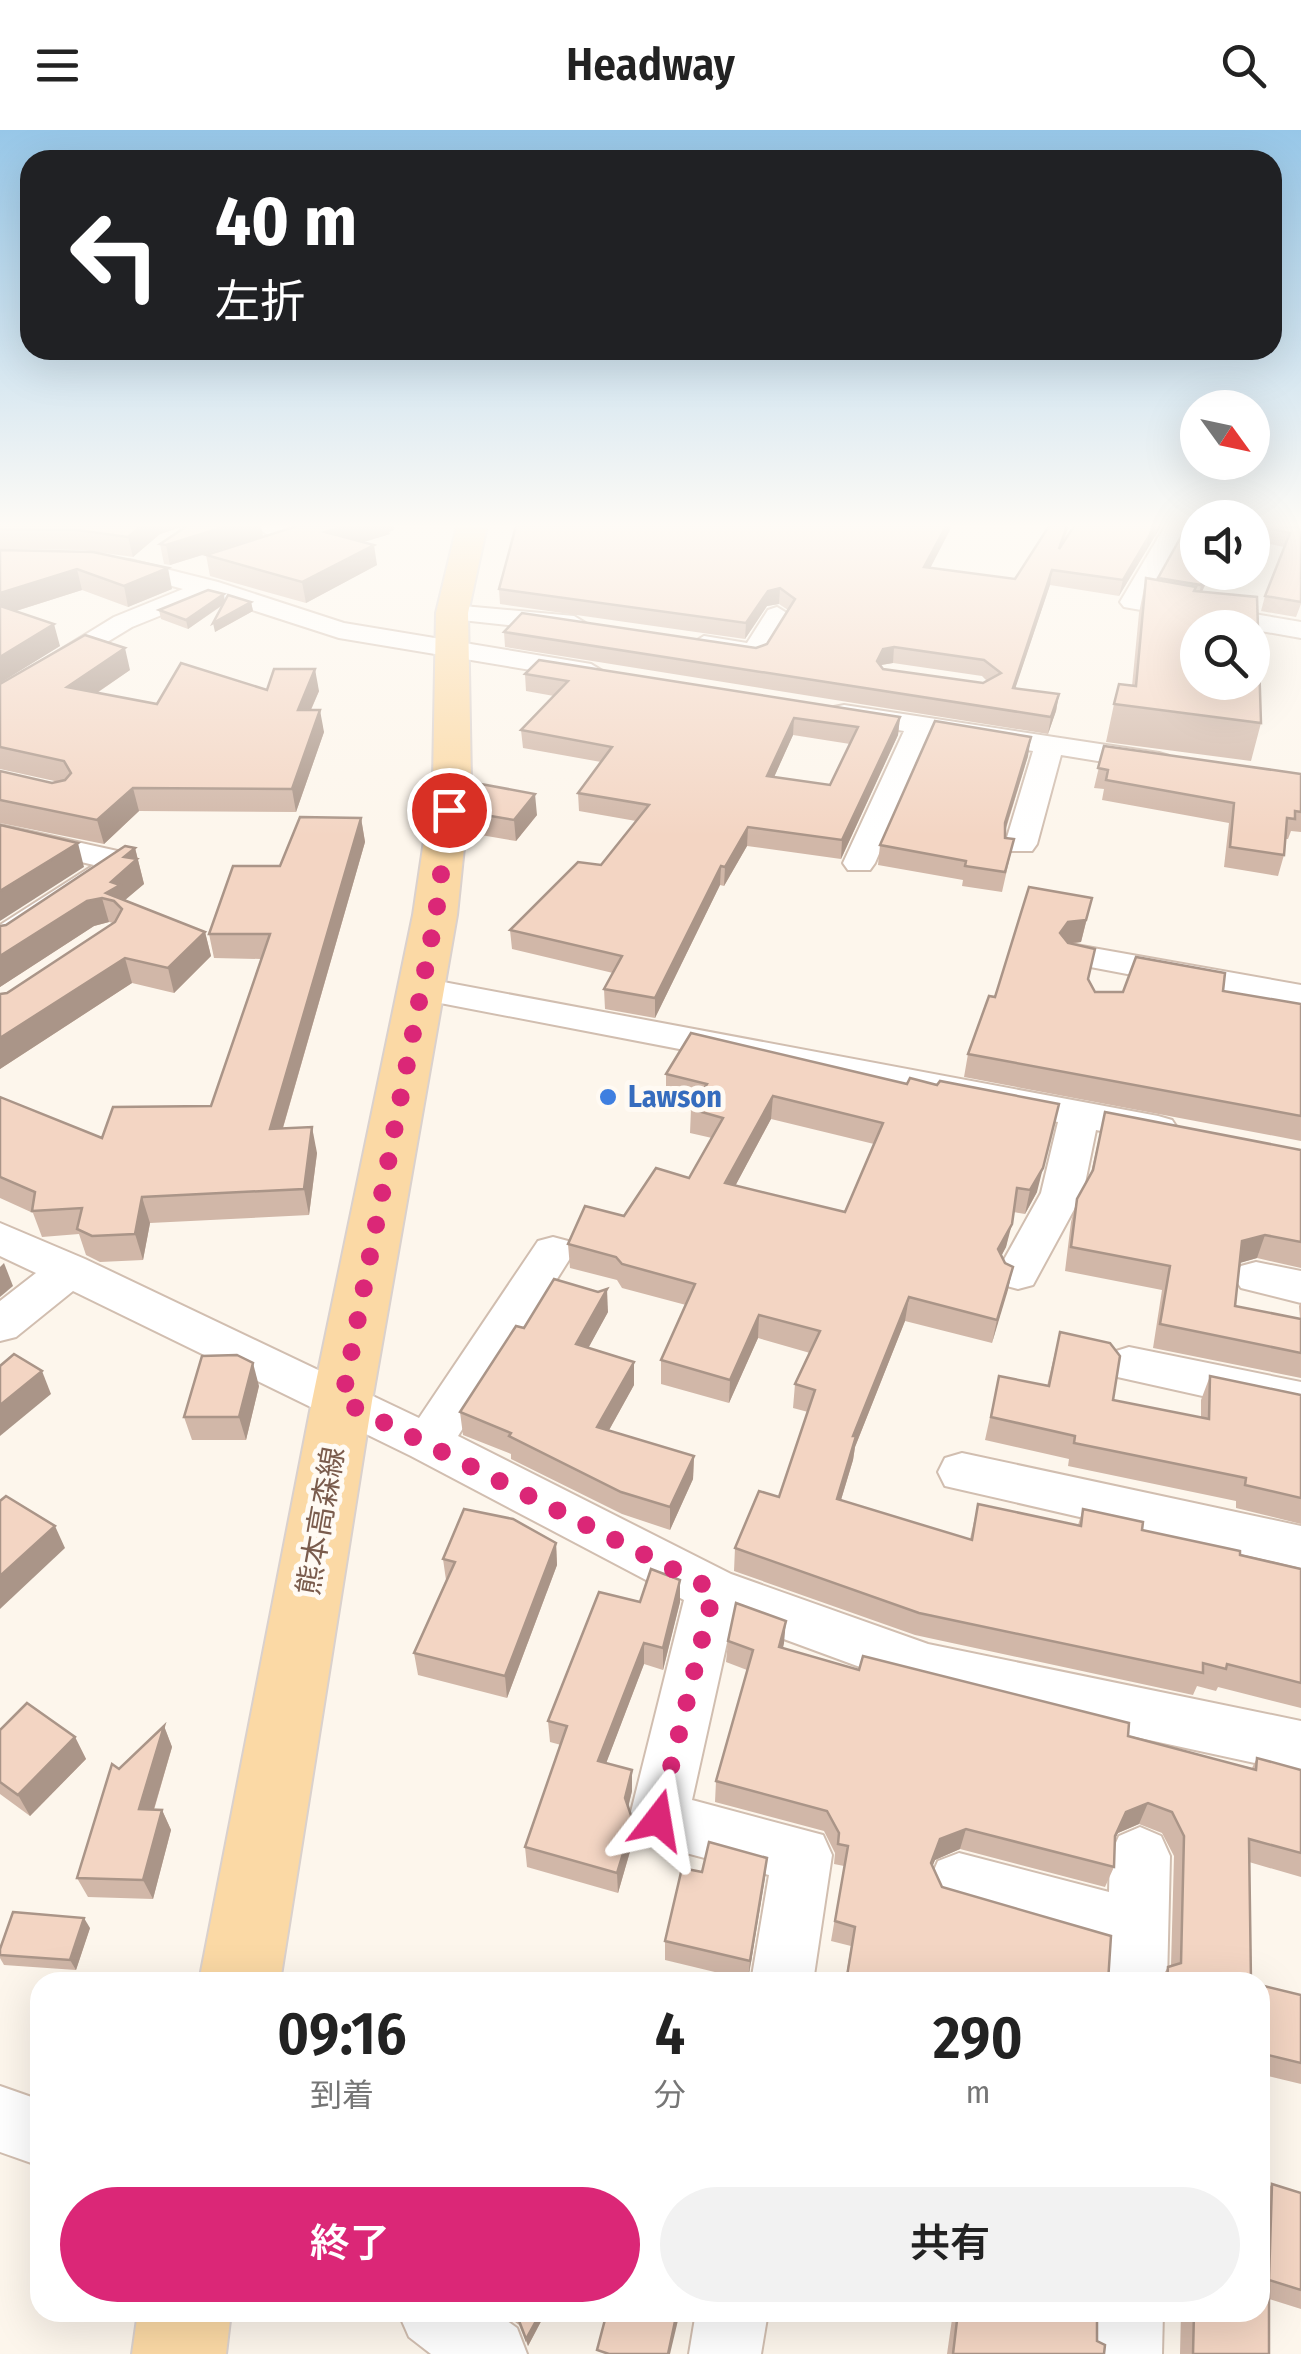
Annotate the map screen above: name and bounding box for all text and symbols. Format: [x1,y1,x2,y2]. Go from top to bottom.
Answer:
icon: menu [30,38,85,93]
text: Headway [566,38,735,92]
icon: search [1216,38,1271,93]
text: 40 m [215,180,357,264]
icon: left [50,190,180,320]
text: 左折 [215,275,305,329]
north arrow [1180,390,1270,480]
map controls [1180,390,1270,700]
button: sound [1180,500,1270,590]
button: search [1180,610,1270,700]
pin [407,768,492,853]
icon: arrive [422,783,477,838]
place label: Lawson [628,1079,722,1115]
marker: Lawson [597,1086,619,1108]
street label: 熊本高森線 [290,1444,352,1598]
position arrow [606,1768,710,1872]
text: 09:16 [277,1998,407,2070]
text: 4 [655,1998,685,2070]
text: 290 [933,2002,1023,2074]
text: m [966,2073,990,2111]
text: 到着 [310,2076,374,2114]
text: 分 [654,2076,686,2114]
button: 終了 [60,2187,640,2302]
button: 共有 [660,2187,1240,2302]

